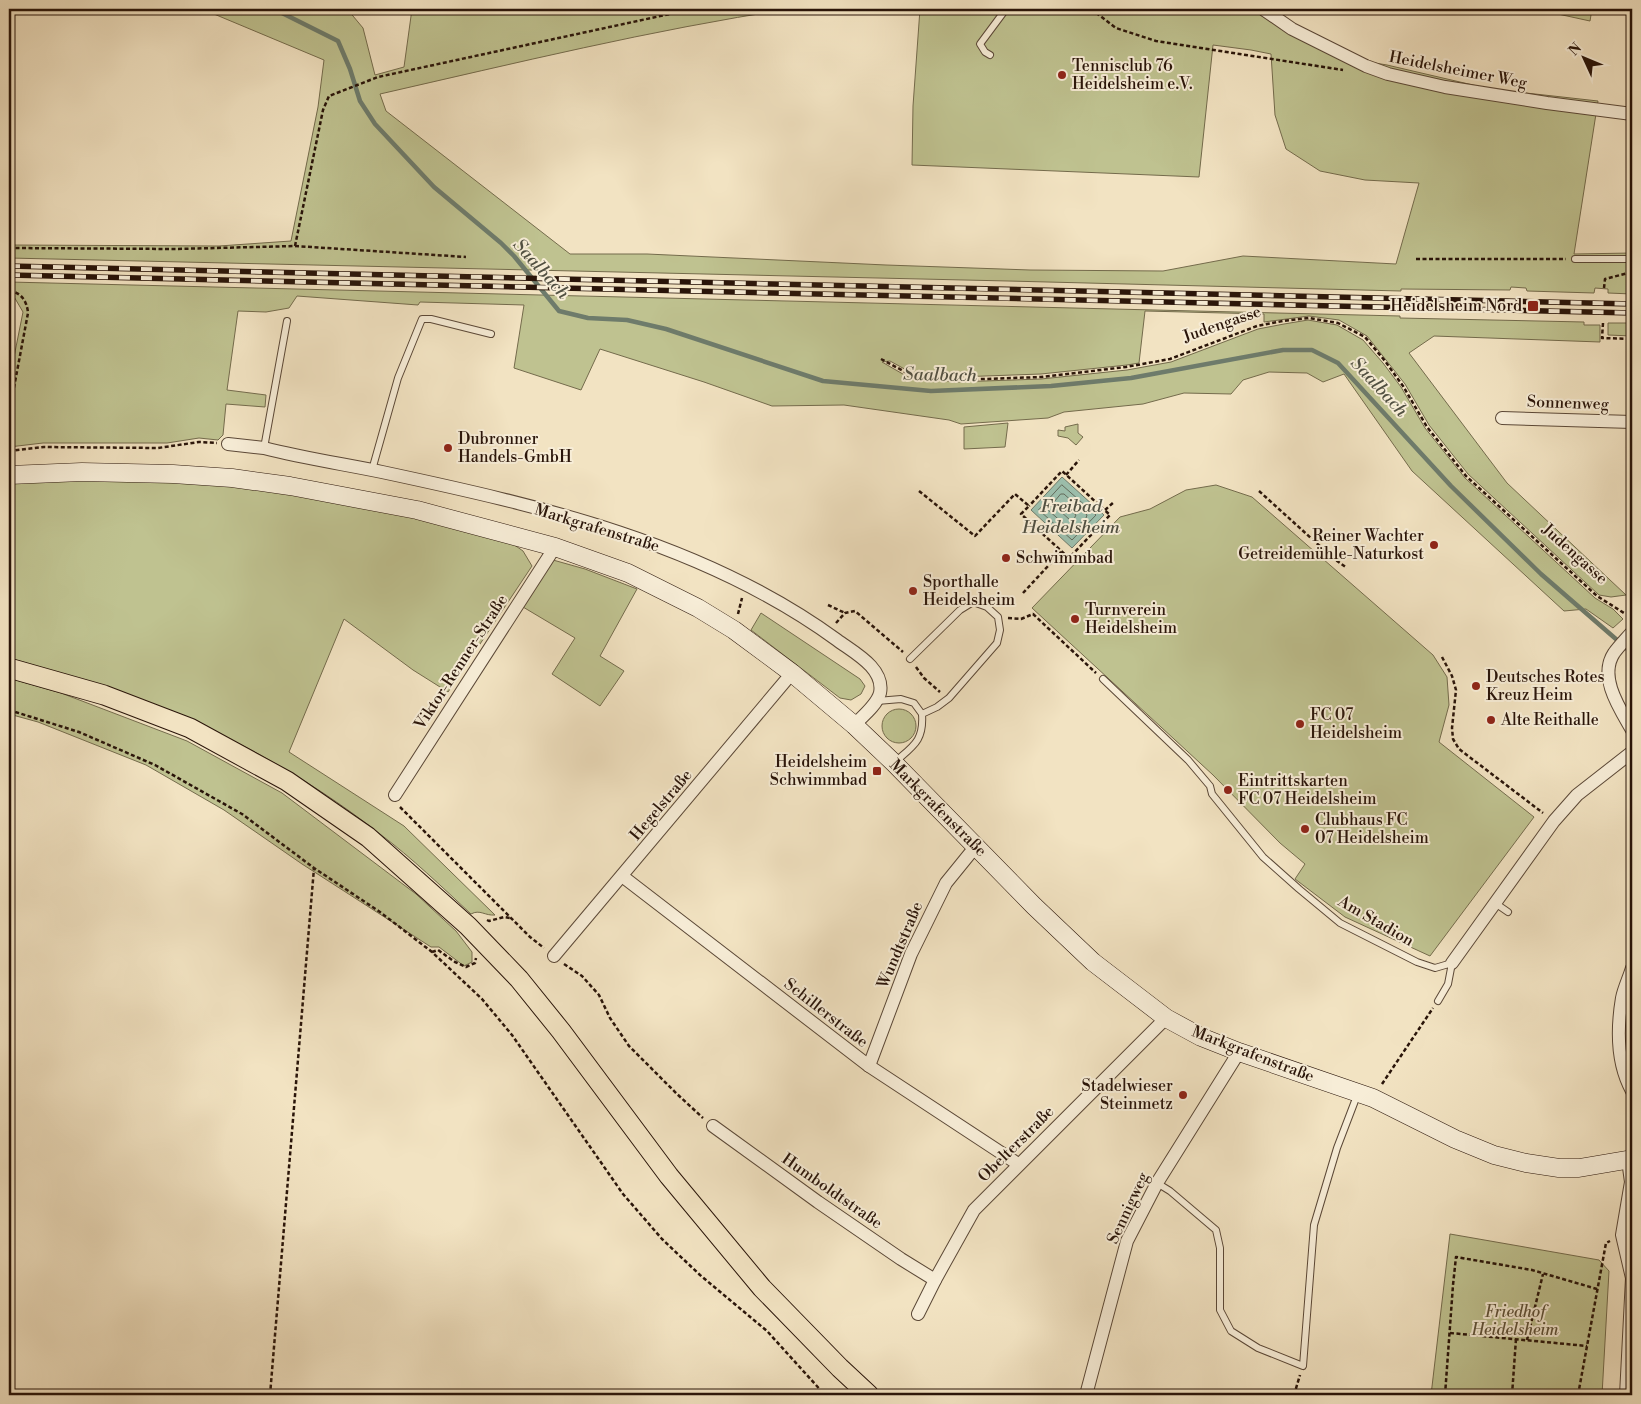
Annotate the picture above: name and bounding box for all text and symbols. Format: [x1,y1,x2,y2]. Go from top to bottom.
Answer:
north arrow [1558,32,1608,82]
text: N [1565,39,1586,60]
street label: Heidelsheimer Weg [1387,47,1529,93]
place label: Tennisclub 76 Heidelsheim e.V. [1072,56,1193,94]
marker: Tennisclub 76 Heidelsheim e.V. [1056,69,1068,81]
water label: Saalbach [508,234,575,305]
place label: Heidelsheim Nord [1390,296,1522,316]
marker: Heidelsheim Nord [1526,299,1540,313]
street label: Judengasse [1179,301,1264,347]
water label: Saalbach [1345,352,1413,423]
water label: Saalbach [903,363,978,387]
street label: Sonnenweg [1527,392,1610,414]
place label: Dubronner Handels-GmbH [458,429,572,467]
marker: Dubronner Handels-GmbH [442,442,454,454]
water label: Freibad Heidelsheim [1021,495,1120,539]
street label: Markgrafenstraße [532,500,662,556]
street label: Judengasse [1537,519,1612,589]
place label: Reiner Wachter Getreidemühle-Naturkost [1238,526,1424,564]
marker: Reiner Wachter Getreidemühle-Naturkost [1428,539,1440,551]
place label: Schwimmbad [1016,548,1113,568]
marker: Schwimmbad [1000,552,1012,564]
place label: Sporthalle Heidelsheim [923,572,1015,610]
marker: Sporthalle Heidelsheim [907,585,919,597]
street label: Viktor-Renner-Straße [409,591,512,734]
place label: Turnverein Heidelsheim [1085,600,1177,638]
marker: Turnverein Heidelsheim [1069,613,1081,625]
place label: Deutsches Rotes Kreuz Heim [1486,667,1605,705]
marker: Deutsches Rotes Kreuz Heim [1470,680,1482,692]
place label: FC 07 Heidelsheim [1310,705,1402,743]
place label: Alte Reithalle [1500,710,1599,730]
marker: Alte Reithalle [1485,714,1497,726]
marker: FC 07 Heidelsheim [1294,718,1306,730]
place label: Heidelsheim Schwimmbad [770,752,867,790]
street label: Markgrafenstraße [885,755,991,861]
street label: Hegelstraße [626,765,696,845]
marker: Heidelsheim Schwimmbad [871,765,883,777]
place label: Eintrittskarten FC 07 Heidelsheim [1238,771,1377,809]
marker: Eintrittskarten FC 07 Heidelsheim [1222,784,1234,796]
place label: Clubhaus FC 07 Heidelsheim [1315,810,1429,848]
marker: Clubhaus FC 07 Heidelsheim [1299,823,1311,835]
street label: Am Stadion [1334,891,1418,951]
street label: Wundtstraße [872,899,927,992]
street label: Schillerstraße [780,974,872,1052]
street label: Markgrafenstraße [1189,1021,1317,1087]
place label: Stadelwieser Steinmetz [1082,1076,1173,1114]
marker: Stadelwieser Steinmetz [1177,1089,1189,1101]
street label: Obelterstraße [974,1102,1058,1186]
street label: Humboldtstraße [778,1149,886,1233]
street label: Sennigweg [1103,1168,1154,1247]
park label: Friedhof Heidelsheim [1471,1302,1559,1340]

